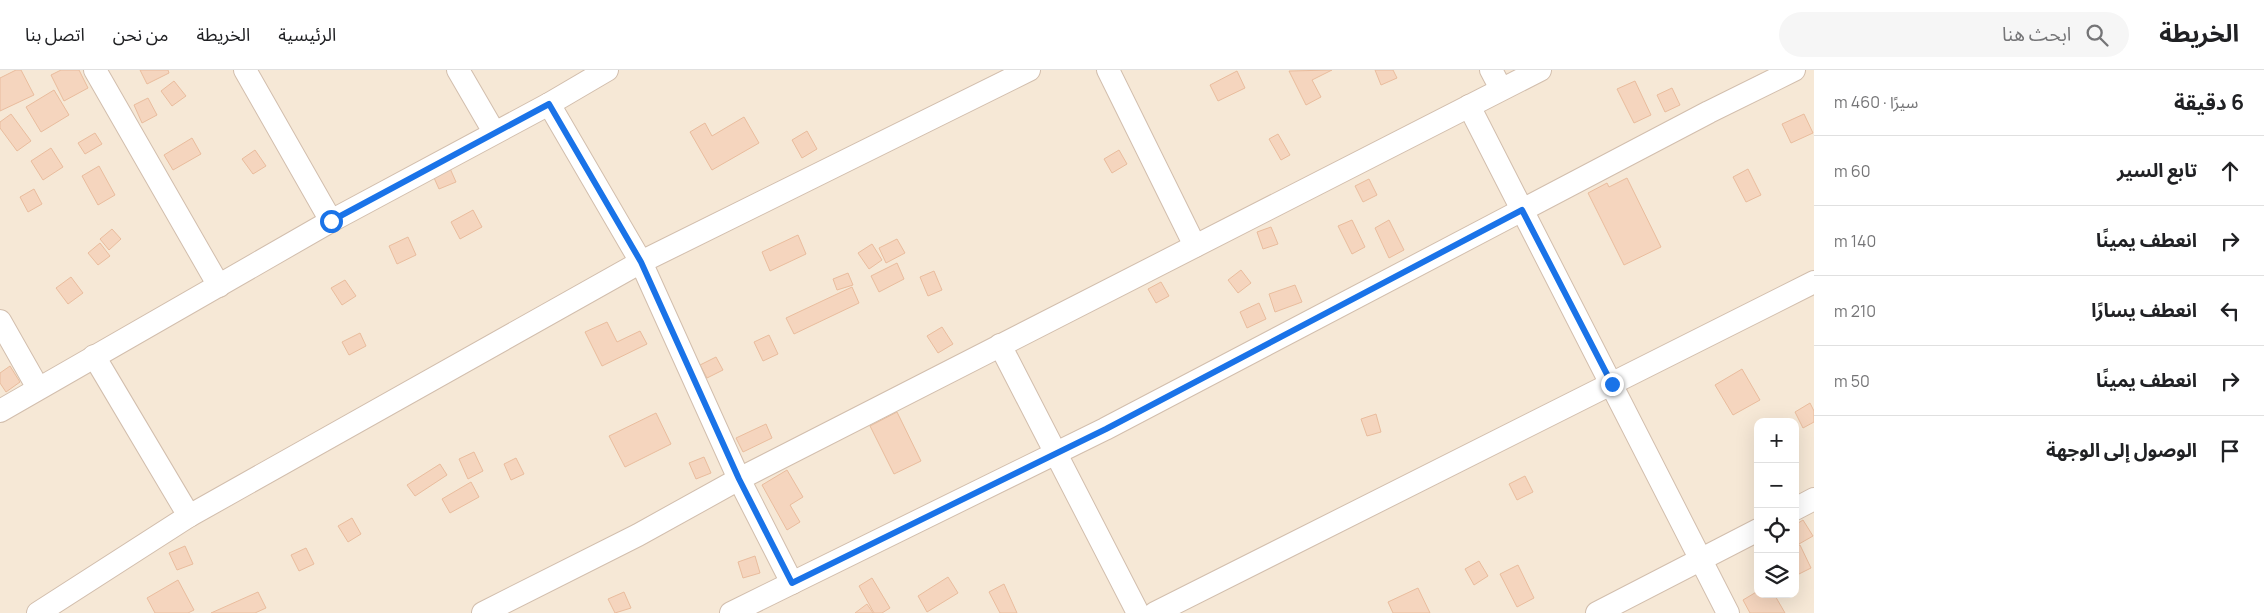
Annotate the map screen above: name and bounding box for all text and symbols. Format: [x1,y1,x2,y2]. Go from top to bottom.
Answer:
search box [1779,12,2129,57]
text: الخريطة [2159,16,2239,49]
text: ابحث هنا [2002,21,2071,47]
icon: search [2083,21,2111,49]
text: اتصل بنا [25,22,85,46]
text: من نحن [113,22,168,46]
text: الخريطة [196,22,250,46]
text: الرئيسية [278,22,336,46]
text: 6 دقيقة [2174,88,2244,116]
text: سيرًا · 460 m [1834,91,1918,113]
text: تابع السير [2117,157,2197,183]
icon: ahead [2216,157,2244,185]
text: 60 m [1834,160,1870,182]
route start [320,210,343,233]
text: انعطف يمينًا [2096,227,2197,253]
icon: right [2216,227,2244,255]
text: 140 m [1834,230,1876,252]
text: انعطف يسارًا [2091,297,2197,323]
icon: left [2216,297,2244,325]
text: 210 m [1834,300,1876,322]
text: انعطف يمينًا [2096,367,2197,393]
icon: right [2216,367,2244,395]
text: 50 m [1834,370,1870,392]
route end [1601,373,1624,396]
map controls [1754,418,1799,598]
button: + [1754,418,1799,463]
text: الوصول إلى الوجهة [2046,437,2197,463]
icon: arrive [2216,437,2244,465]
button: − [1754,463,1799,508]
button: locate [1754,508,1799,553]
button: layers [1754,553,1799,598]

